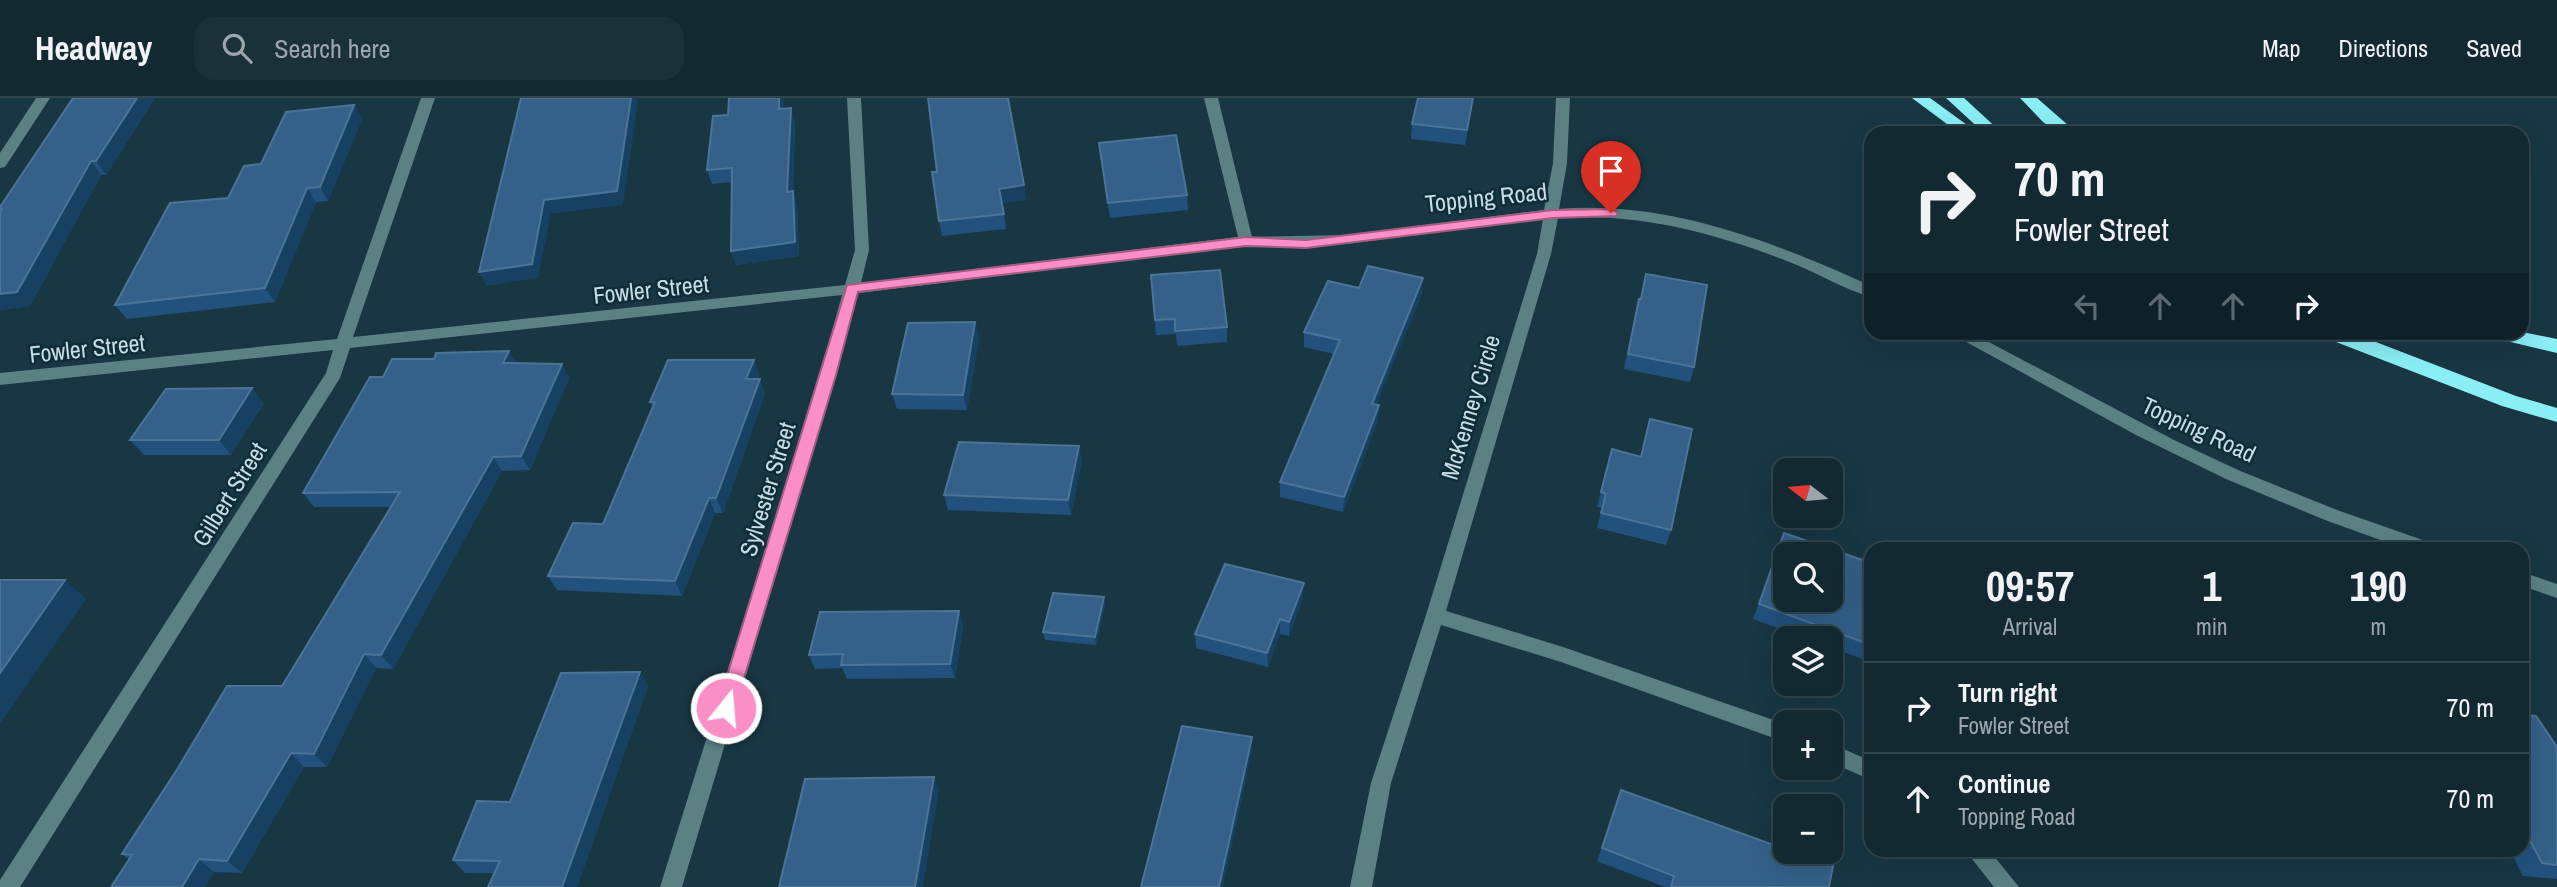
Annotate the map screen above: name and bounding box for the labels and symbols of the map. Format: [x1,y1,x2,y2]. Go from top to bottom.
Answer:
pin [1581,141,1641,213]
street label: Topping Road [1423,175,1549,219]
street label: Fowler Street [592,267,711,311]
street label: Fowler Street [28,326,147,370]
street label: McKenney Circle [1433,331,1507,483]
street label: Topping Road [2137,389,2261,469]
street label: Sylvester Street [731,417,803,560]
street label: Gilbert Street [184,435,274,552]
north arrow [1773,458,1843,528]
position arrow [689,671,763,745]

